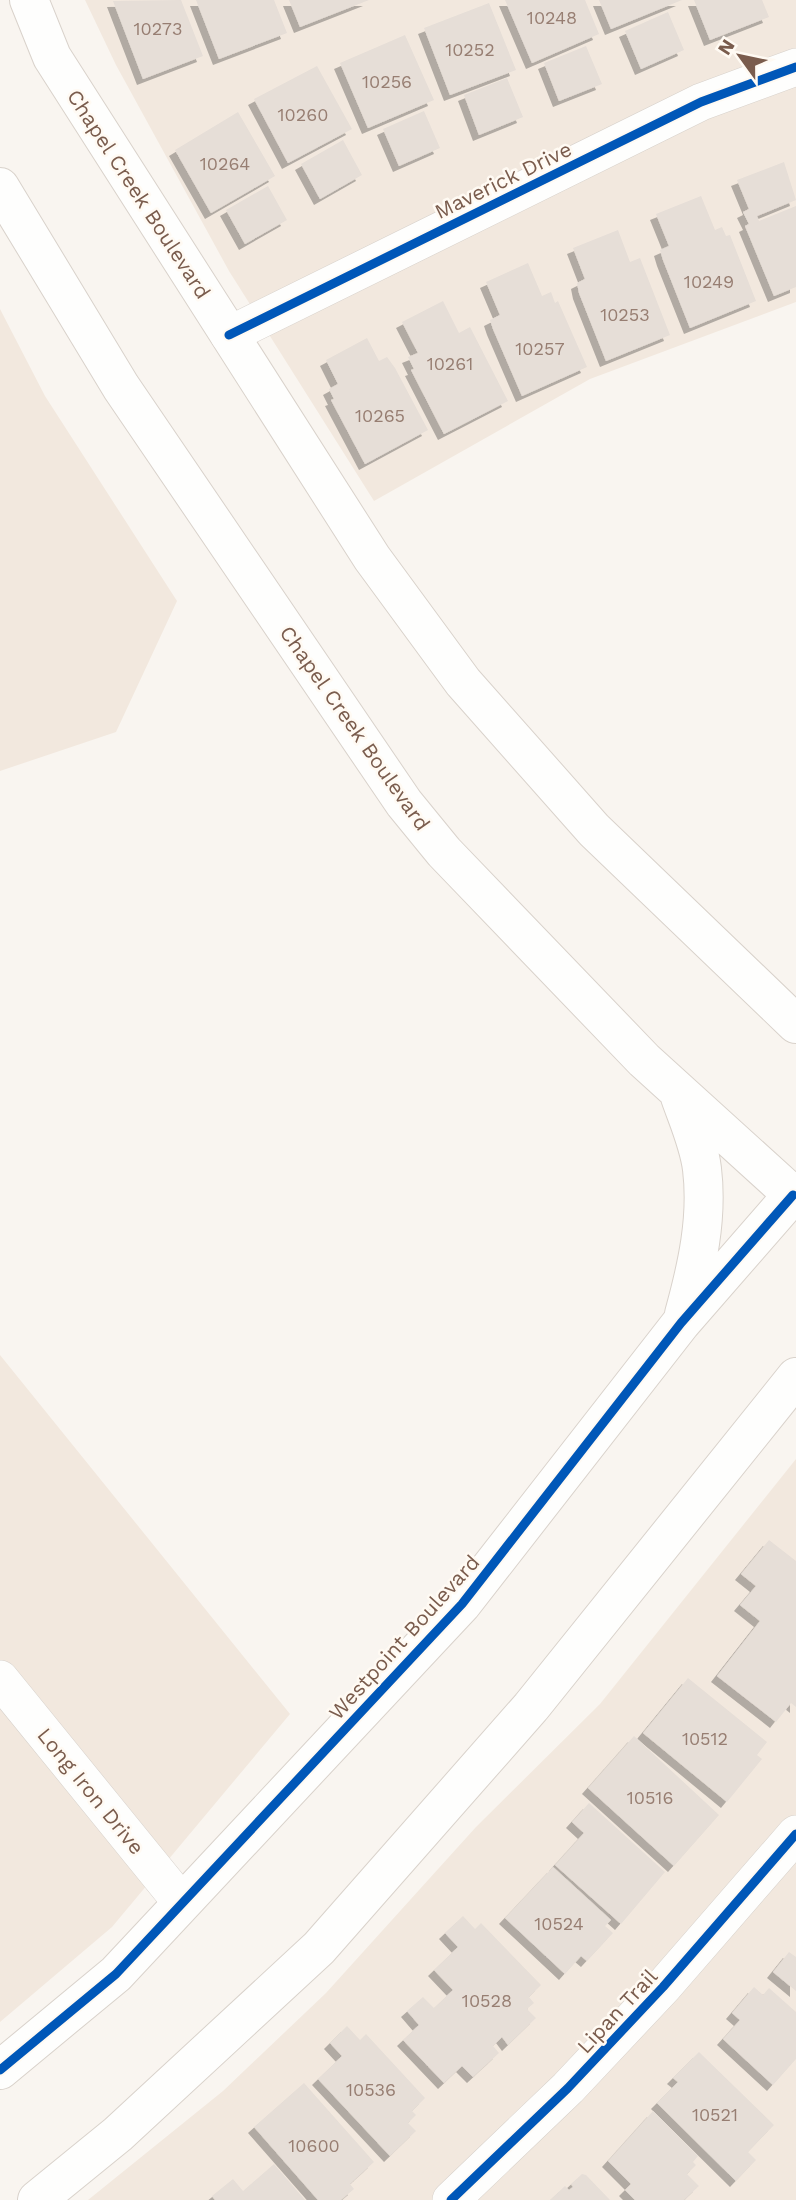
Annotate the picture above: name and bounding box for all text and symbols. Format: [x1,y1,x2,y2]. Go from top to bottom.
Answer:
house number: 10248 [527,7,577,28]
house number: 10273 [134,18,182,39]
north arrow [705,21,775,91]
text: N [713,35,740,59]
house number: 10252 [445,39,495,60]
house number: 10256 [362,71,412,92]
street label: Chapel Creek Boulevard [62,85,216,303]
house number: 10260 [278,104,328,125]
street label: Maverick Drive [431,136,575,224]
house number: 10264 [200,153,250,174]
house number: 10249 [684,271,734,292]
house number: 10253 [600,304,650,325]
house number: 10257 [515,338,565,359]
house number: 10261 [427,353,473,374]
house number: 10265 [355,405,405,426]
street label: Chapel Creek Boulevard [275,621,435,835]
street label: Westpoint Boulevard [323,1549,485,1725]
street label: Long Iron Drive [32,1723,150,1859]
house number: 10512 [682,1728,728,1749]
house number: 10516 [627,1787,673,1808]
house number: 10524 [534,1913,584,1934]
street label: Lipan Trail [572,1963,663,2058]
house number: 10528 [462,1990,512,2011]
house number: 10536 [346,2079,396,2100]
house number: 10521 [692,2104,738,2125]
house number: 10600 [288,2135,340,2156]

